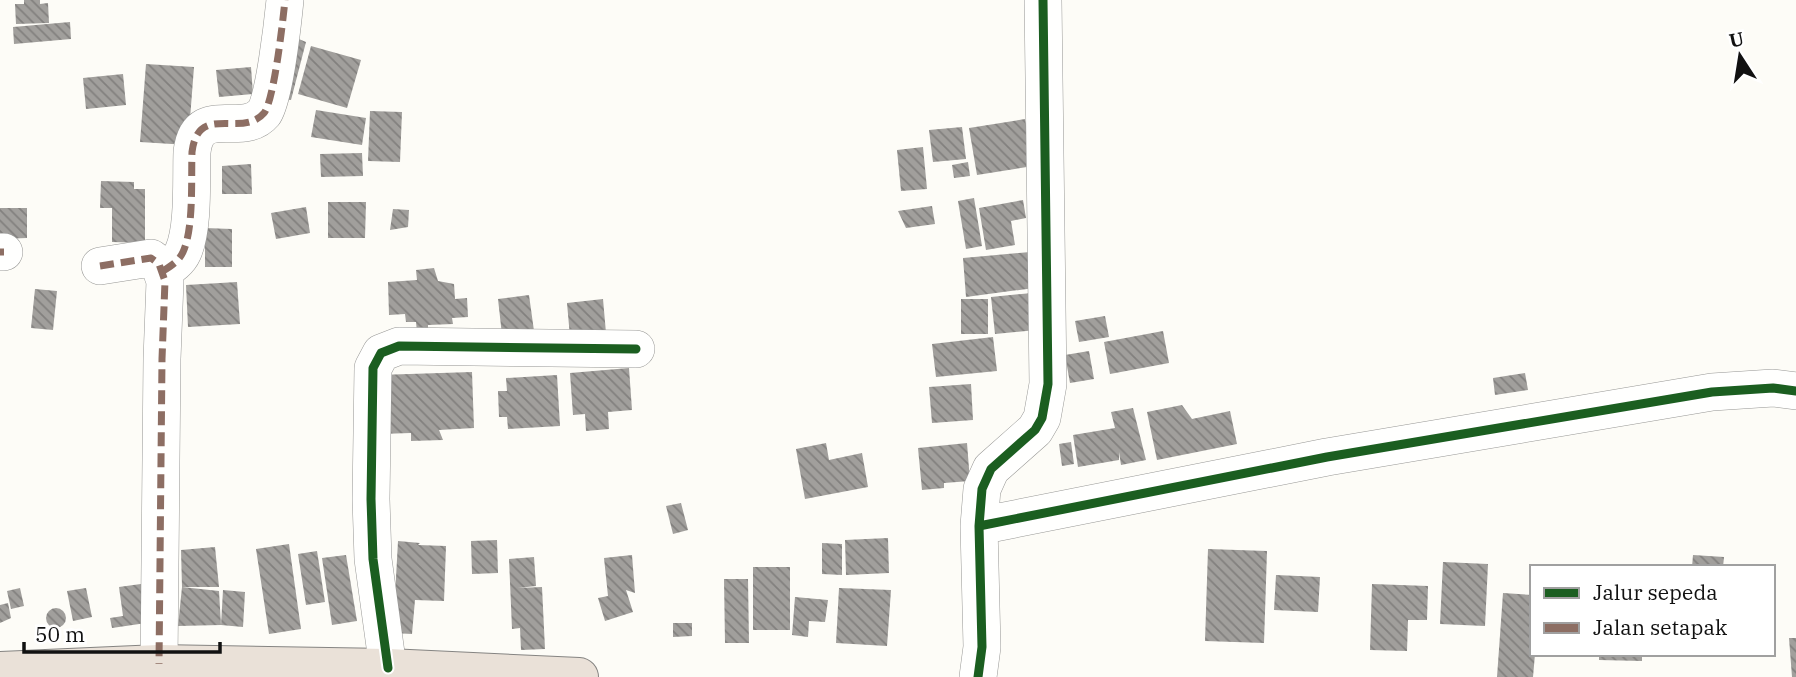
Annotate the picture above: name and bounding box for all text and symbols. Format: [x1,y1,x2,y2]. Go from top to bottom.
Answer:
north arrow [1705,21,1775,91]
text: U [1727,26,1746,53]
legend [1530,565,1775,656]
text: Jalur sepeda [1593,578,1718,606]
scale bar [24,610,220,654]
text: Jalan setapak [1593,613,1728,641]
text: 50 m [35,620,85,648]

